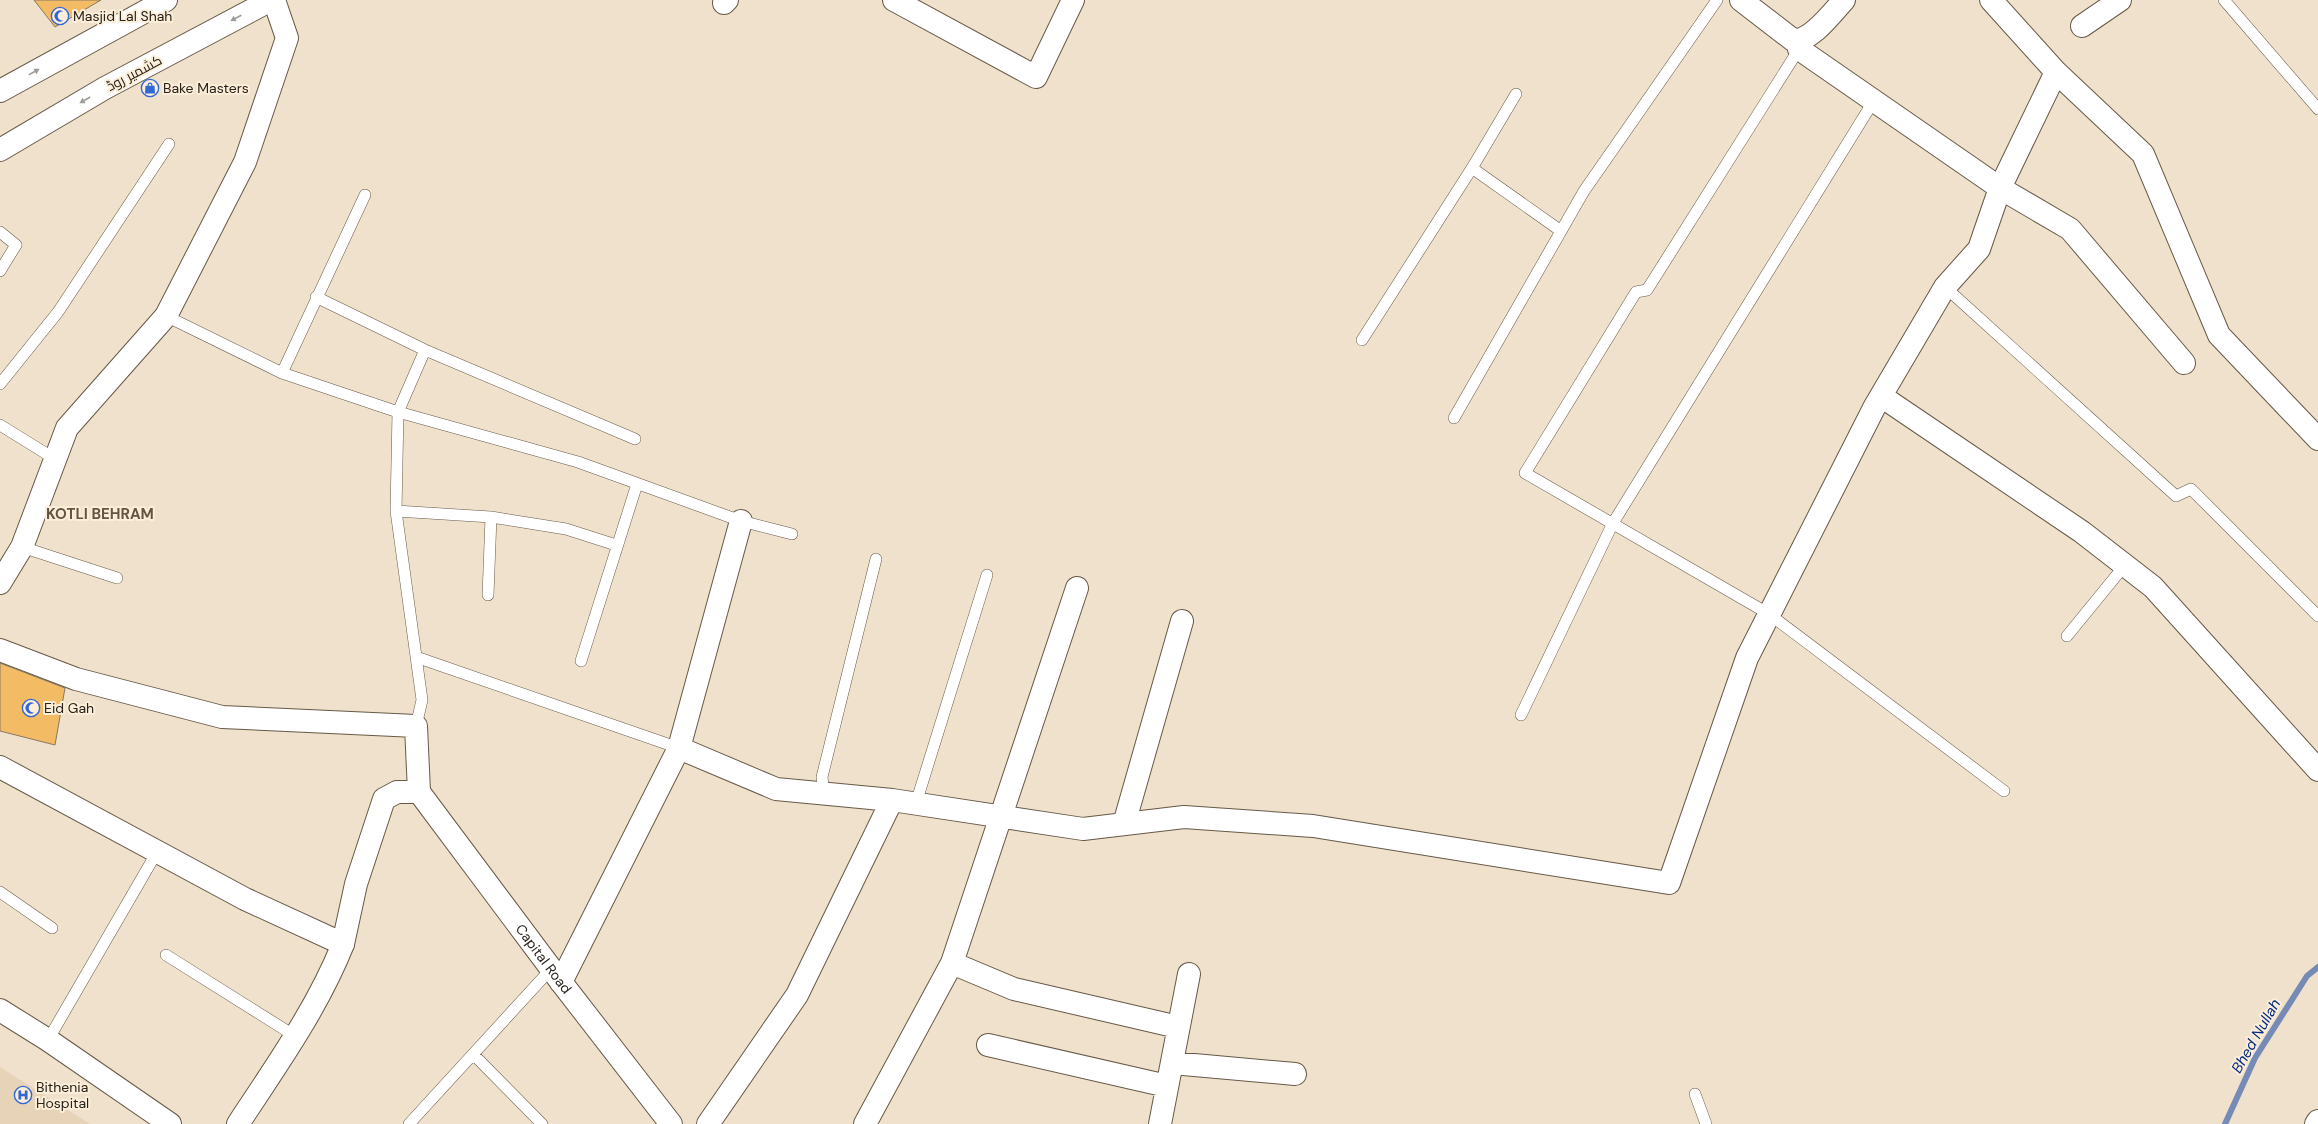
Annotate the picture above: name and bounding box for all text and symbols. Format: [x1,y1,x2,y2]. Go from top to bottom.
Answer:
mosque icon: Masjid Lal Shah [50,6,70,26]
place label: Masjid Lal Shah [73,7,172,25]
one-way arrow [231,15,242,22]
street label: کشمیر روڈ [103,51,165,95]
one-way arrow [28,69,40,76]
shop icon: Bake Masters [140,78,160,98]
place label: Bake Masters [163,79,249,97]
one-way arrow [79,97,91,104]
district label: KOTLI BEHRAM [46,504,154,524]
mosque icon: Eid Gah [21,698,41,718]
place label: Eid Gah [44,699,94,717]
street label: Capital Road [512,920,576,997]
water label: Bhed Nullah [2227,995,2285,1077]
place label: Bithenia Hospital [36,1078,89,1112]
hospital icon: Bithenia Hospital [13,1085,33,1105]

